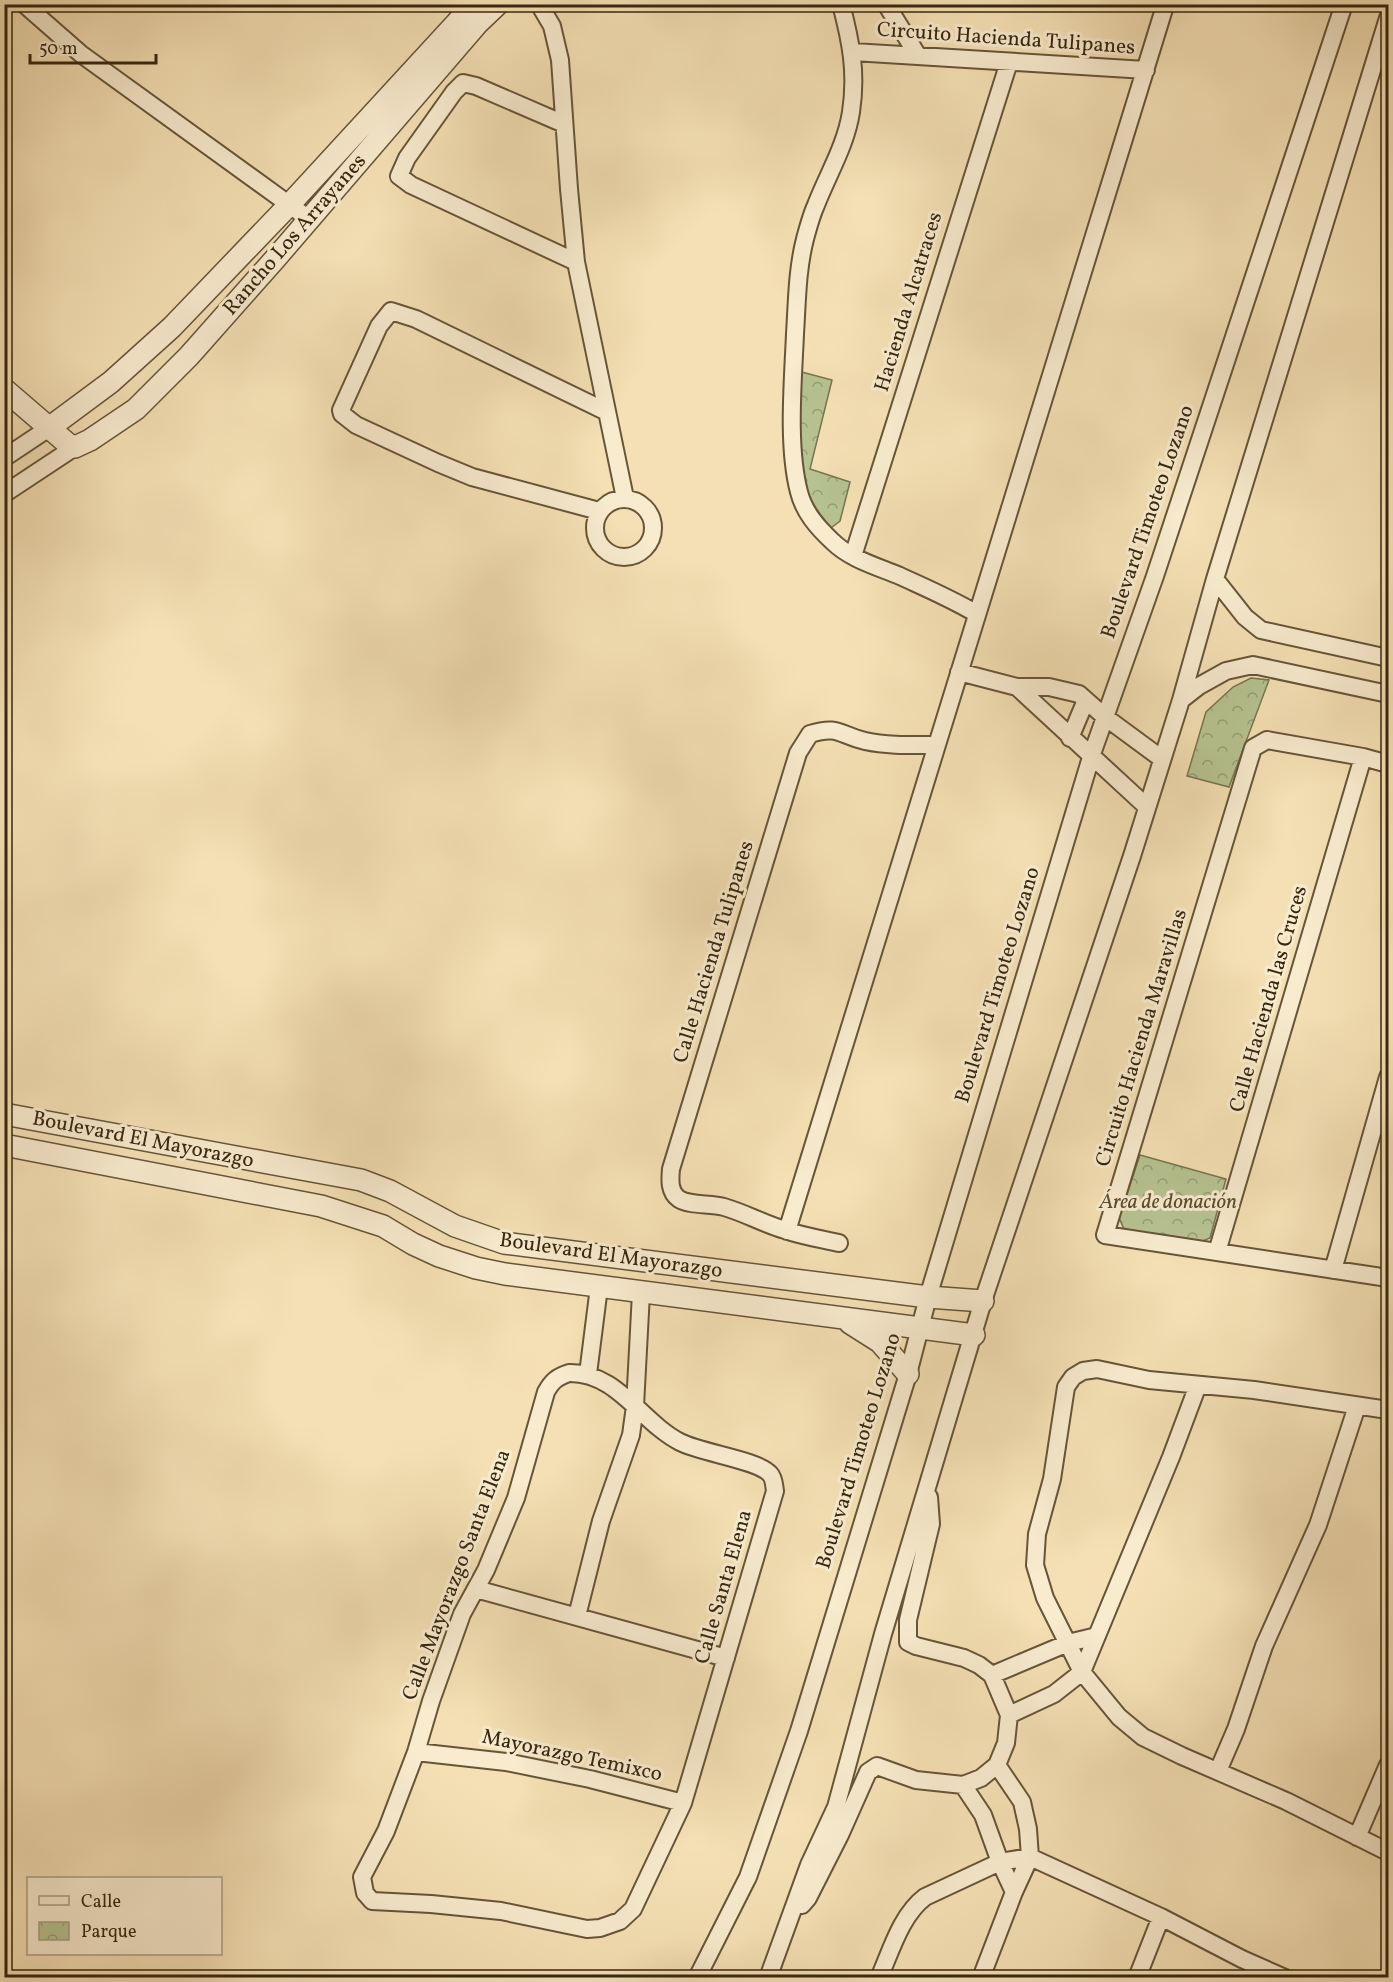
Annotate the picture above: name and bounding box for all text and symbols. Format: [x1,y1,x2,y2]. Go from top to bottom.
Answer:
street label: Circuito Hacienda Tulipanes [876,16,1136,62]
scale bar [30,27,156,65]
text: 50 m [39,37,78,62]
street label: Rancho Los Arrayanes [217,148,373,322]
street label: Hacienda Alcatraces [868,209,950,395]
street label: Boulevard Timoteo Lozano [1094,401,1202,643]
street label: Calle Hacienda Tulipanes [666,837,762,1067]
street label: Boulevard Timoteo Lozano [948,863,1048,1107]
street label: Calle Hacienda las Cruces [1223,882,1315,1116]
street label: Circuito Hacienda Maravillas [1089,906,1195,1170]
street label: Boulevard El Mayorazgo [30,1104,256,1176]
park label: Área de donación [1098,1188,1237,1217]
street label: Boulevard El Mayorazgo [498,1226,724,1286]
street label: Boulevard Timoteo Lozano [809,1329,909,1573]
street label: Calle Mayorazgo Santa Elena [396,1445,518,1705]
street label: Calle Santa Elena [688,1506,760,1668]
street label: Mayorazgo Temixco [479,1723,665,1789]
legend [27,1877,222,1955]
text: Calle [81,1890,121,1915]
text: Parque [81,1920,136,1945]

